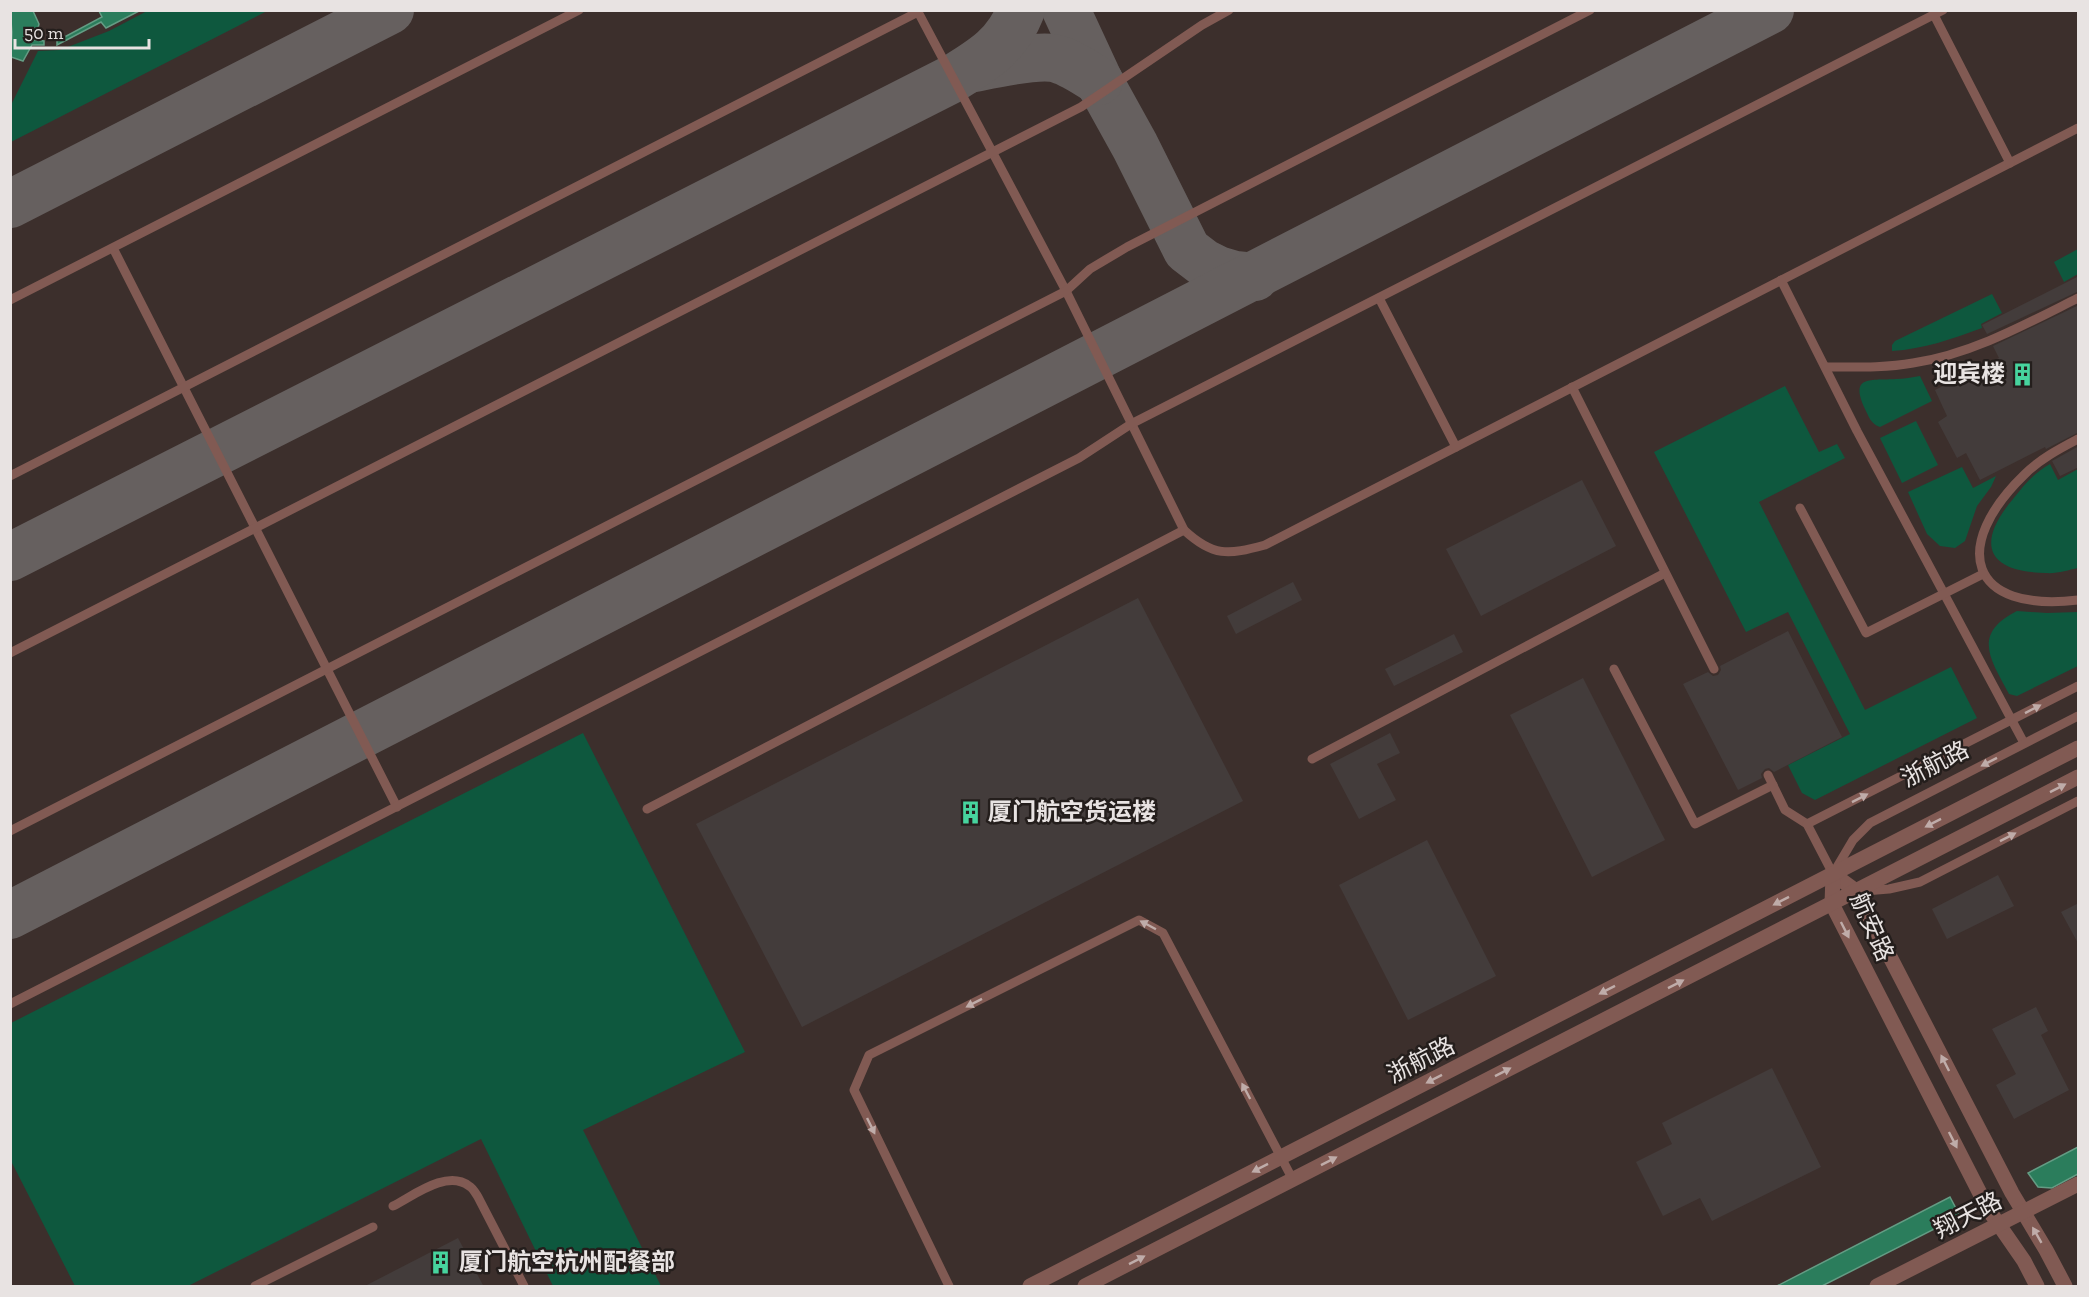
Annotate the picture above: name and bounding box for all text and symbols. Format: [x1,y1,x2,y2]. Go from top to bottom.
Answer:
scale bar [15,12,148,50]
text: 50 m [24,22,64,44]
place label: 迎宾楼 [1933,359,2005,388]
building icon: 迎宾楼 [2010,361,2036,387]
one-way arrow [2025,704,2042,714]
street label: 浙航路 [1896,734,1973,793]
one-way arrow [1980,756,1998,766]
one-way arrow [2050,783,2067,793]
one-way arrow [1851,793,1868,803]
place label: 厦门航空货运楼 [988,797,1156,826]
building icon: 厦门航空货运楼 [957,799,983,825]
one-way arrow [1924,818,1941,828]
one-way arrow [2000,832,2017,842]
street label: 航安路 [1845,888,1900,966]
one-way arrow [1772,896,1789,906]
one-way arrow [1140,921,1157,930]
one-way arrow [1840,921,1850,938]
one-way arrow [1667,979,1685,989]
one-way arrow [1599,985,1616,995]
one-way arrow [965,998,982,1008]
street label: 浙航路 [1382,1030,1459,1089]
one-way arrow [1940,1055,1950,1072]
one-way arrow [1494,1068,1511,1077]
one-way arrow [1425,1074,1442,1084]
one-way arrow [1241,1082,1251,1099]
one-way arrow [867,1117,876,1134]
one-way arrow [1948,1132,1958,1149]
one-way arrow [1320,1157,1338,1167]
one-way arrow [1252,1163,1269,1173]
street label: 翔天路 [1929,1185,2006,1244]
one-way arrow [2032,1226,2042,1243]
place label: 厦门航空杭州配餐部 [459,1247,675,1276]
building icon: 厦门航空杭州配餐部 [428,1249,454,1275]
one-way arrow [1128,1255,1145,1265]

